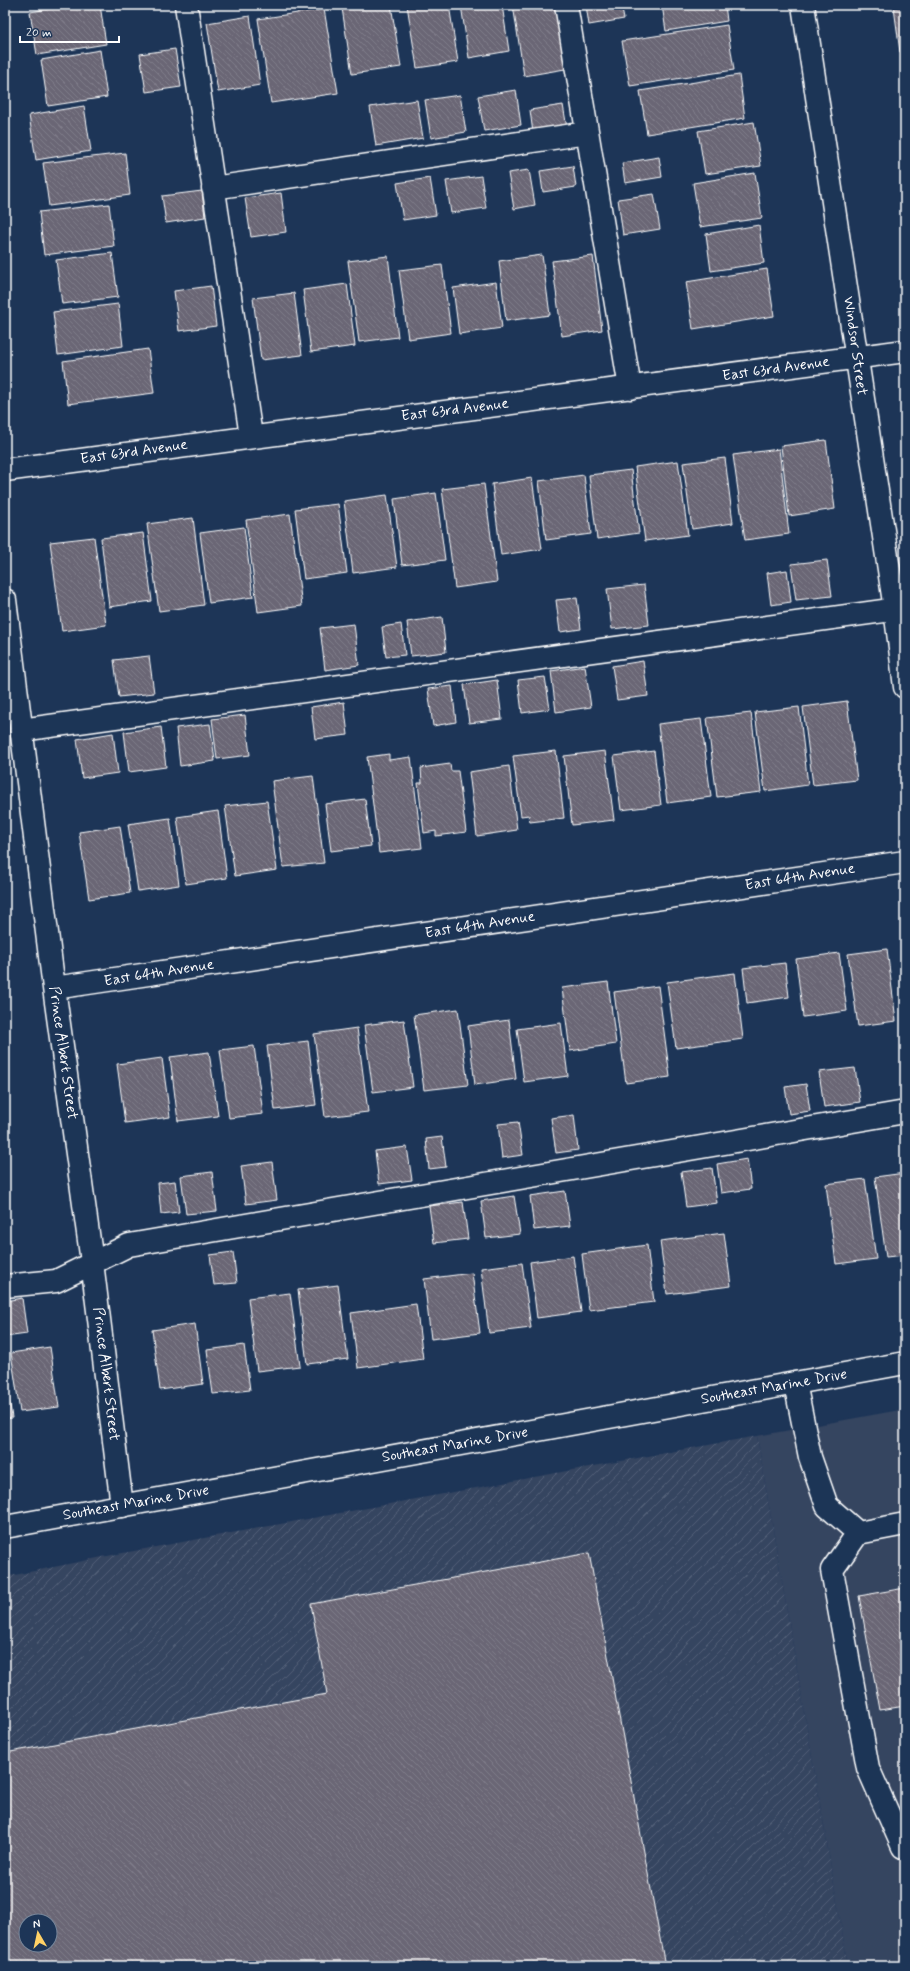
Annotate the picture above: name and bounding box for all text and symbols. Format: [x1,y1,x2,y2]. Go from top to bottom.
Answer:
scale bar [20,18,119,44]
text: 20 m [26,25,52,41]
street label: Windsor Street [838,295,872,397]
street label: East 63rd Avenue [721,352,831,386]
street label: East 63rd Avenue [400,393,510,427]
street label: East 63rd Avenue [79,435,189,469]
street label: East 64th Avenue [744,858,856,896]
street label: East 64th Avenue [424,906,536,944]
street label: East 64th Avenue [103,954,215,992]
street label: Prince Albert Street [44,985,82,1121]
street label: Prince Albert Street [88,1306,124,1442]
street label: Southeast Marine Drive [699,1364,849,1410]
street label: Southeast Marine Drive [380,1422,530,1468]
street label: Southeast Marine Drive [61,1480,211,1526]
north arrow [18,1913,58,1953]
text: N [32,1917,41,1932]

